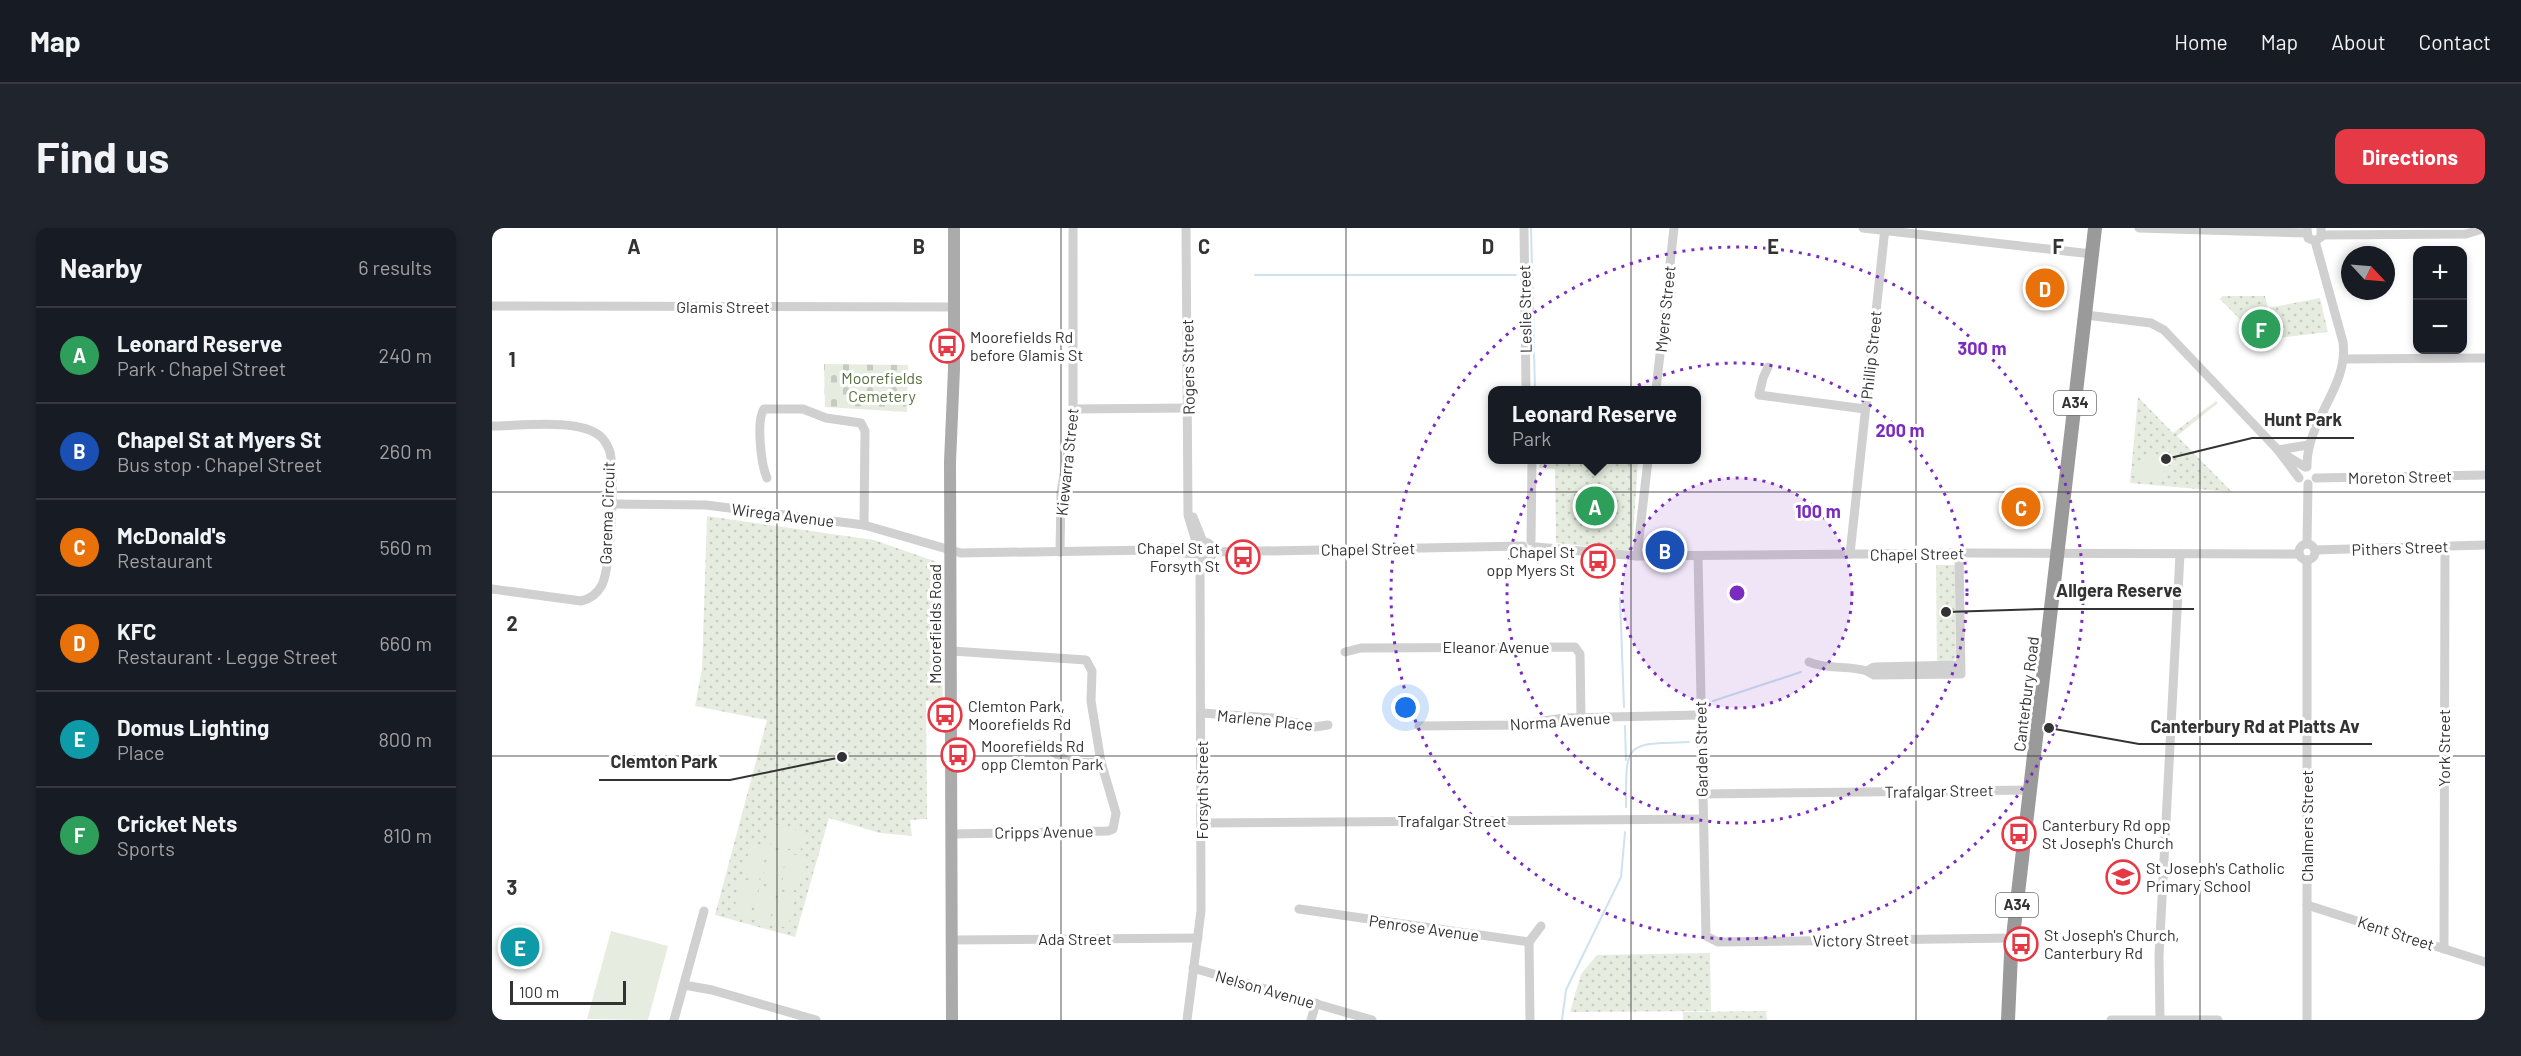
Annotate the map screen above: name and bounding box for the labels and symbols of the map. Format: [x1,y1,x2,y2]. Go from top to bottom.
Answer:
text: A [627,234,641,258]
text: B [913,234,925,258]
text: C [1198,234,1210,258]
text: D [1482,234,1494,258]
text: E [1767,234,1779,258]
text: F [2052,234,2064,258]
north arrow [2341,246,2395,300]
street label: Myers Street [1650,264,1679,353]
street label: Leslie Street [1514,265,1535,353]
pin: D [2026,266,2064,310]
street label: Glamis Street [676,297,770,316]
pin: F [2242,306,2280,352]
street label: Phillip Street [1856,310,1885,400]
street label: Rogers Street [1177,319,1198,415]
place label: Moorefields Rd before Glamis St [970,327,1083,364]
bus stop icon: Moorefields Rd before Glamis St [929,328,965,364]
text: 300 m [1958,337,2006,359]
text: 1 [508,347,516,371]
park label: Moorefields Cemetery [841,368,923,405]
road number: A34 [2054,391,2096,415]
callout: Hunt Park [2252,402,2354,438]
street label: Kiewarra Street [1051,407,1082,517]
text: Hunt Park [2264,408,2342,430]
text: 200 m [1875,419,1925,441]
street label: Garema Circuit [595,461,618,565]
street label: Moreton Street [2348,466,2452,487]
pin: A [1576,484,1614,528]
pin: C [2002,484,2041,530]
street label: Wirega Avenue [731,499,835,530]
text: 100 m [1795,500,1841,522]
pin: B [1646,528,1684,572]
street label: Pithers Street [2351,536,2449,559]
place label: Chapel St at Forsyth St [1137,538,1220,575]
street label: Chapel Street [1321,538,1415,559]
bus stop icon: Chapel St at Forsyth St [1225,539,1261,575]
place label: Chapel St opp Myers St [1487,542,1575,579]
bus stop icon: Chapel St opp Myers St [1580,543,1616,579]
street label: Chapel Street [1870,543,1964,564]
street label: Moorefields Road [925,564,944,684]
callout: Allgera Reserve [2044,573,2194,609]
text: Allgera Reserve [2056,579,2182,601]
centre of rings [1727,583,1747,603]
text: 2 [506,611,518,635]
street label: Canterbury Road [2009,635,2042,753]
street label: Eleanor Avenue [1442,637,1550,656]
your location [1391,693,1420,722]
place label: Clemton Park, Moorefields Rd [968,696,1071,733]
bus stop icon: Clemton Park, Moorefields Rd [927,697,963,733]
street label: Garden Street [1690,701,1711,797]
street label: Marlene Place [1216,705,1314,734]
street label: Norma Avenue [1509,708,1611,733]
callout: Canterbury Rd at Platts Av [2139,708,2372,744]
street label: York Street [2434,709,2453,787]
text: Canterbury Rd at Platts Av [2150,715,2360,737]
place label: Moorefields Rd opp Clemton Park [981,736,1103,773]
bus stop icon: Moorefields Rd opp Clemton Park [940,737,976,773]
street label: Forsyth Street [1192,741,1211,839]
callout: Clemton Park [599,744,730,780]
text: Clemton Park [611,750,718,772]
street label: Chalmers Street [2297,770,2316,882]
street label: Trafalgar Street [1884,780,1994,801]
street label: Trafalgar Street [1398,811,1506,830]
place label: Canterbury Rd opp St Joseph's Church [2042,815,2174,852]
bus stop icon: Canterbury Rd opp St Joseph's Church [2001,816,2037,852]
street label: Cripps Avenue [994,821,1094,842]
place label: St Joseph's Catholic Primary School [2146,858,2285,895]
school or university icon: St Joseph's Catholic Primary School [2105,859,2141,895]
text: 3 [507,875,517,899]
road number: A34 [1996,893,2038,917]
street label: Penrose Avenue [1368,910,1480,945]
street label: Kent Street [2355,911,2437,954]
pin: E [501,924,540,970]
place label: St Joseph's Church, Canterbury Rd [2044,925,2180,962]
bus stop icon: St Joseph's Church, Canterbury Rd [2003,926,2039,962]
street label: Ada Street [1038,929,1112,948]
street label: Victory Street [1813,929,1909,950]
street label: Nelson Avenue [1213,965,1317,1012]
scale bar [510,978,626,1006]

